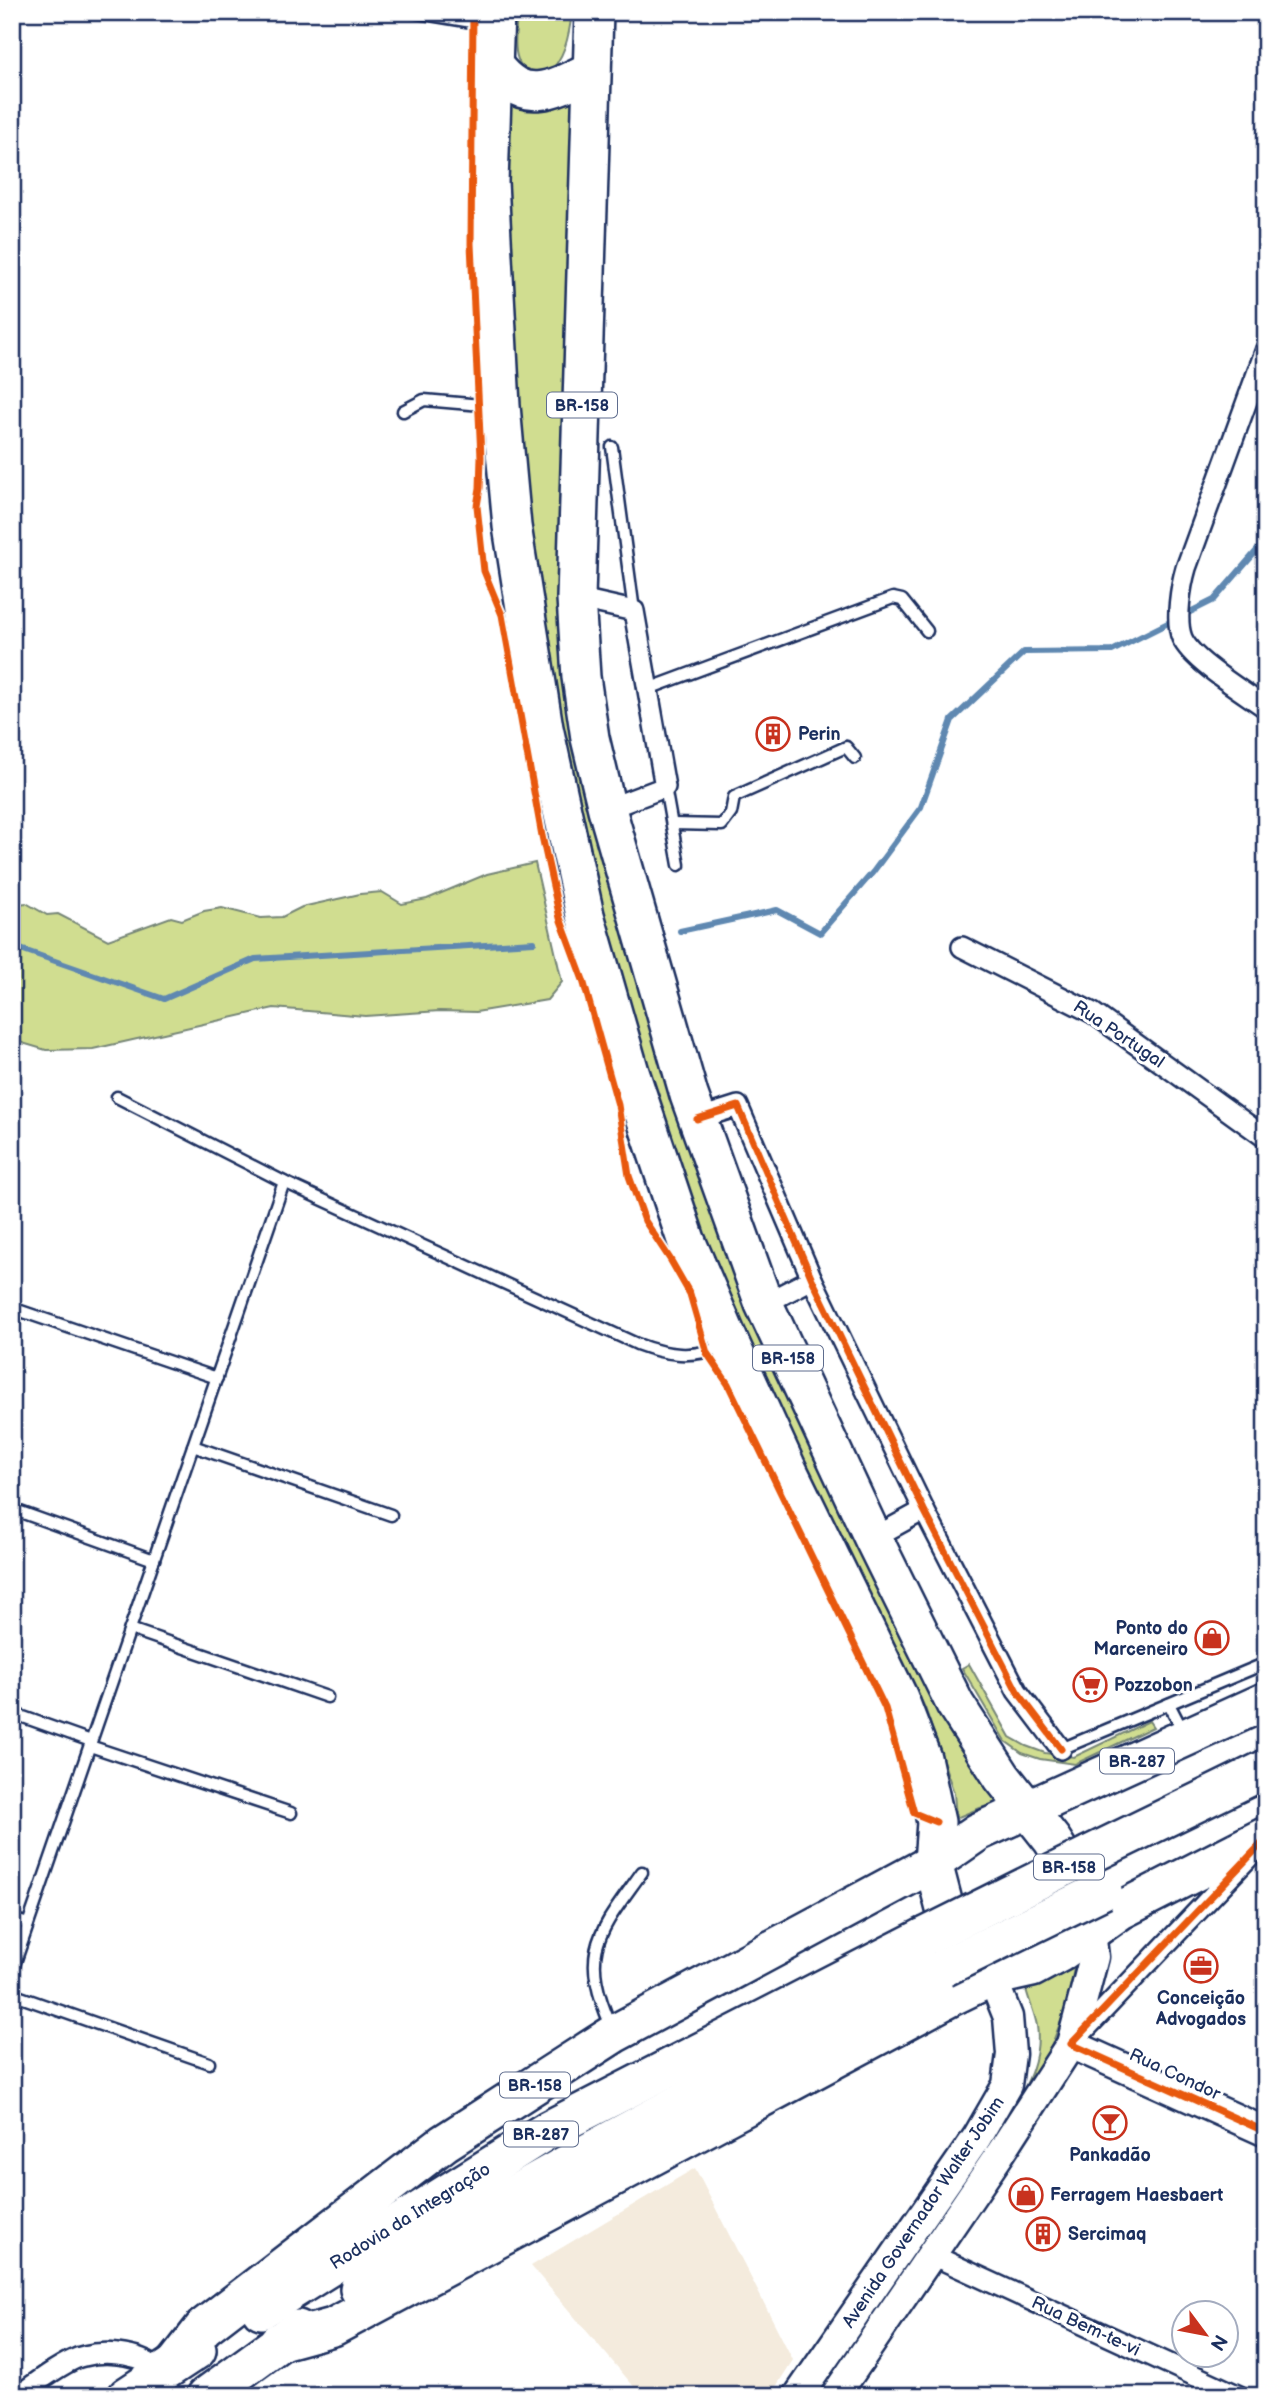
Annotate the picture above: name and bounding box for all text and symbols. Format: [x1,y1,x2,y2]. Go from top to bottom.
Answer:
road number: BR-158 [547,392,617,418]
building icon: Perin [754,715,792,753]
place label: Perin [798,724,840,745]
street label: Rua Portugal [1069,996,1168,1073]
road number: BR-158 [753,1346,823,1370]
place label: Ponto do Marceneiro [1093,1618,1188,1660]
shop icon: Ponto do Marceneiro [1193,1619,1231,1657]
supermarket icon: Pozzobon [1071,1666,1109,1704]
place label: Pozzobon [1114,1675,1193,1696]
road number: BR-287 [1100,1749,1174,1774]
road number: BR-158 [1034,1854,1104,1880]
office icon: Conceição Advogados [1182,1947,1220,1985]
place label: Conceição Advogados [1155,1988,1246,2030]
street label: Rua Condor [1126,2044,1224,2105]
road number: BR-158 [500,2072,570,2098]
street label: Avenida Governador Walter Jobim [838,2093,1009,2332]
bar icon: Pankadão [1091,2104,1129,2142]
road number: BR-287 [504,2122,578,2146]
place label: Pankadão [1069,2145,1151,2166]
street label: Rodovia da Integração [326,2159,494,2274]
shop icon: Ferragem Haesbaert [1007,2176,1045,2214]
place label: Ferragem Haesbaert [1050,2185,1223,2206]
building icon: Sercimaq [1024,2215,1062,2253]
place label: Sercimaq [1068,2224,1146,2245]
street label: Rua Bem-te-vi [1028,2292,1143,2361]
north arrow [1170,2300,1240,2370]
text: N [1205,2330,1232,2354]

